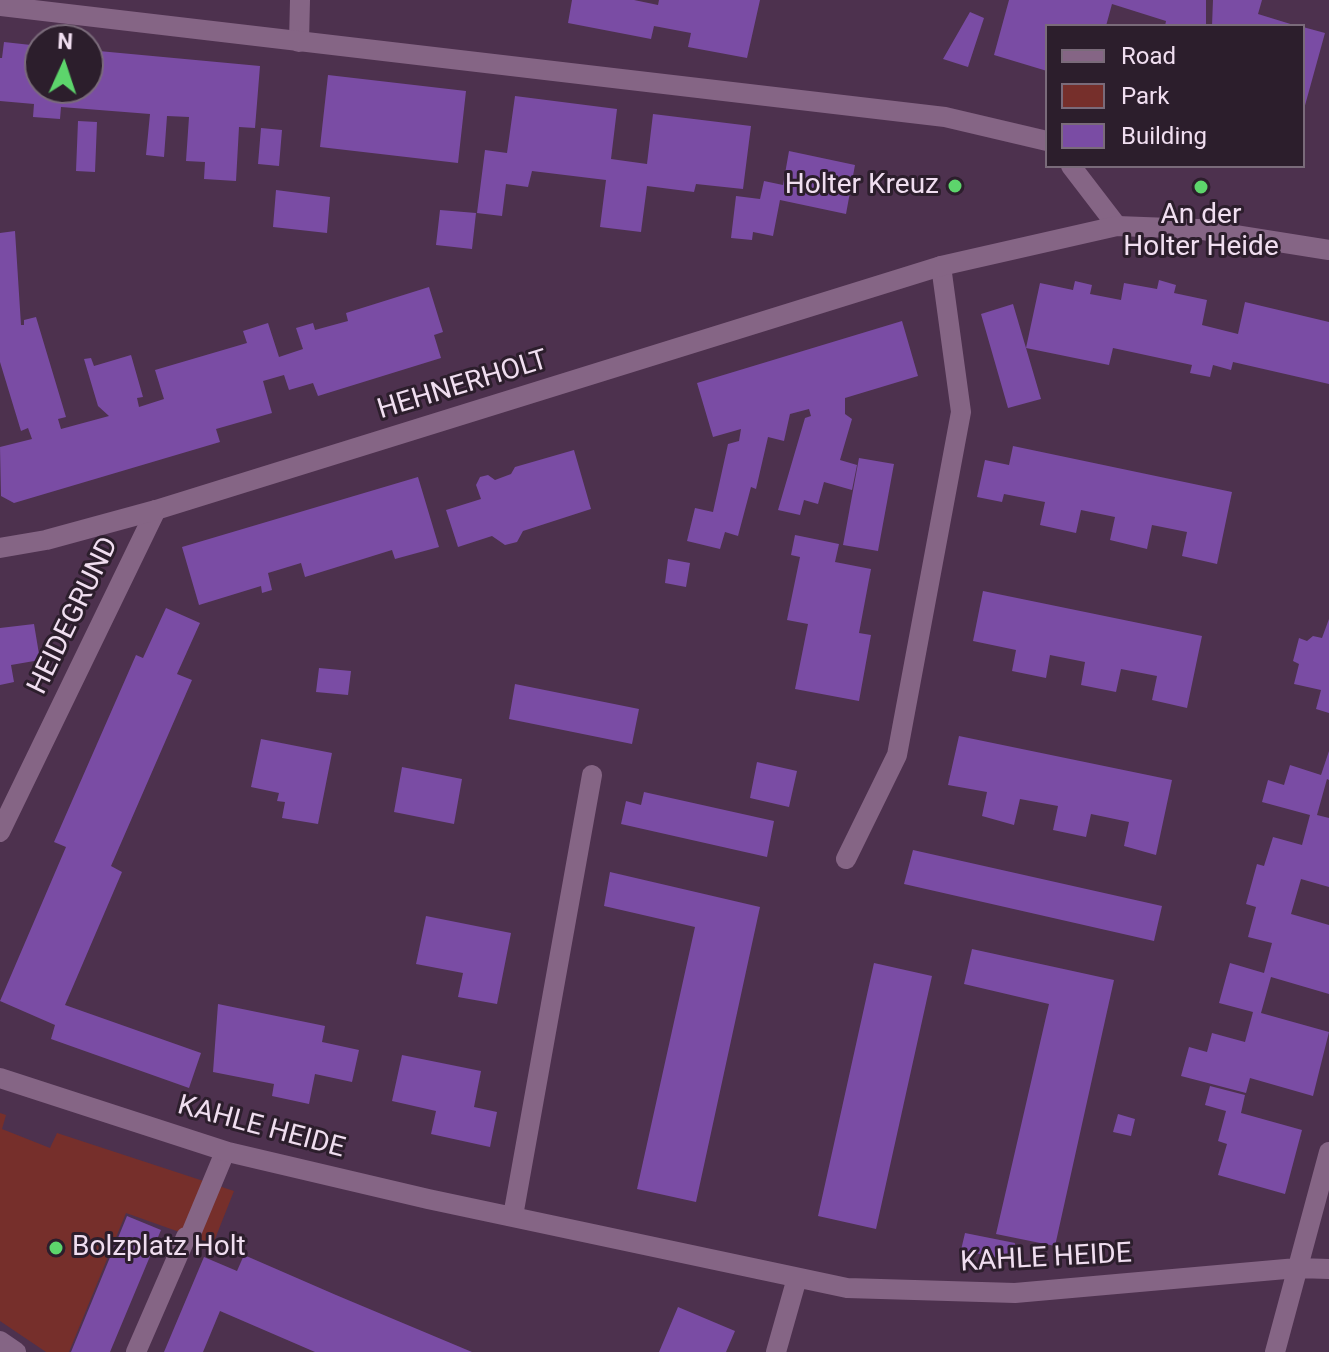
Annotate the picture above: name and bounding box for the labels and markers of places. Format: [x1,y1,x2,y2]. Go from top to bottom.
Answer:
place label: Holter Kreuz [785,169,939,203]
marker: Holter Kreuz [946,177,964,195]
marker: An der Holter Heide [1192,178,1210,196]
place label: An der Holter Heide [1123,199,1279,265]
place label: Bolzplatz Holt [72,1231,246,1265]
marker: Bolzplatz Holt [47,1239,65,1257]

